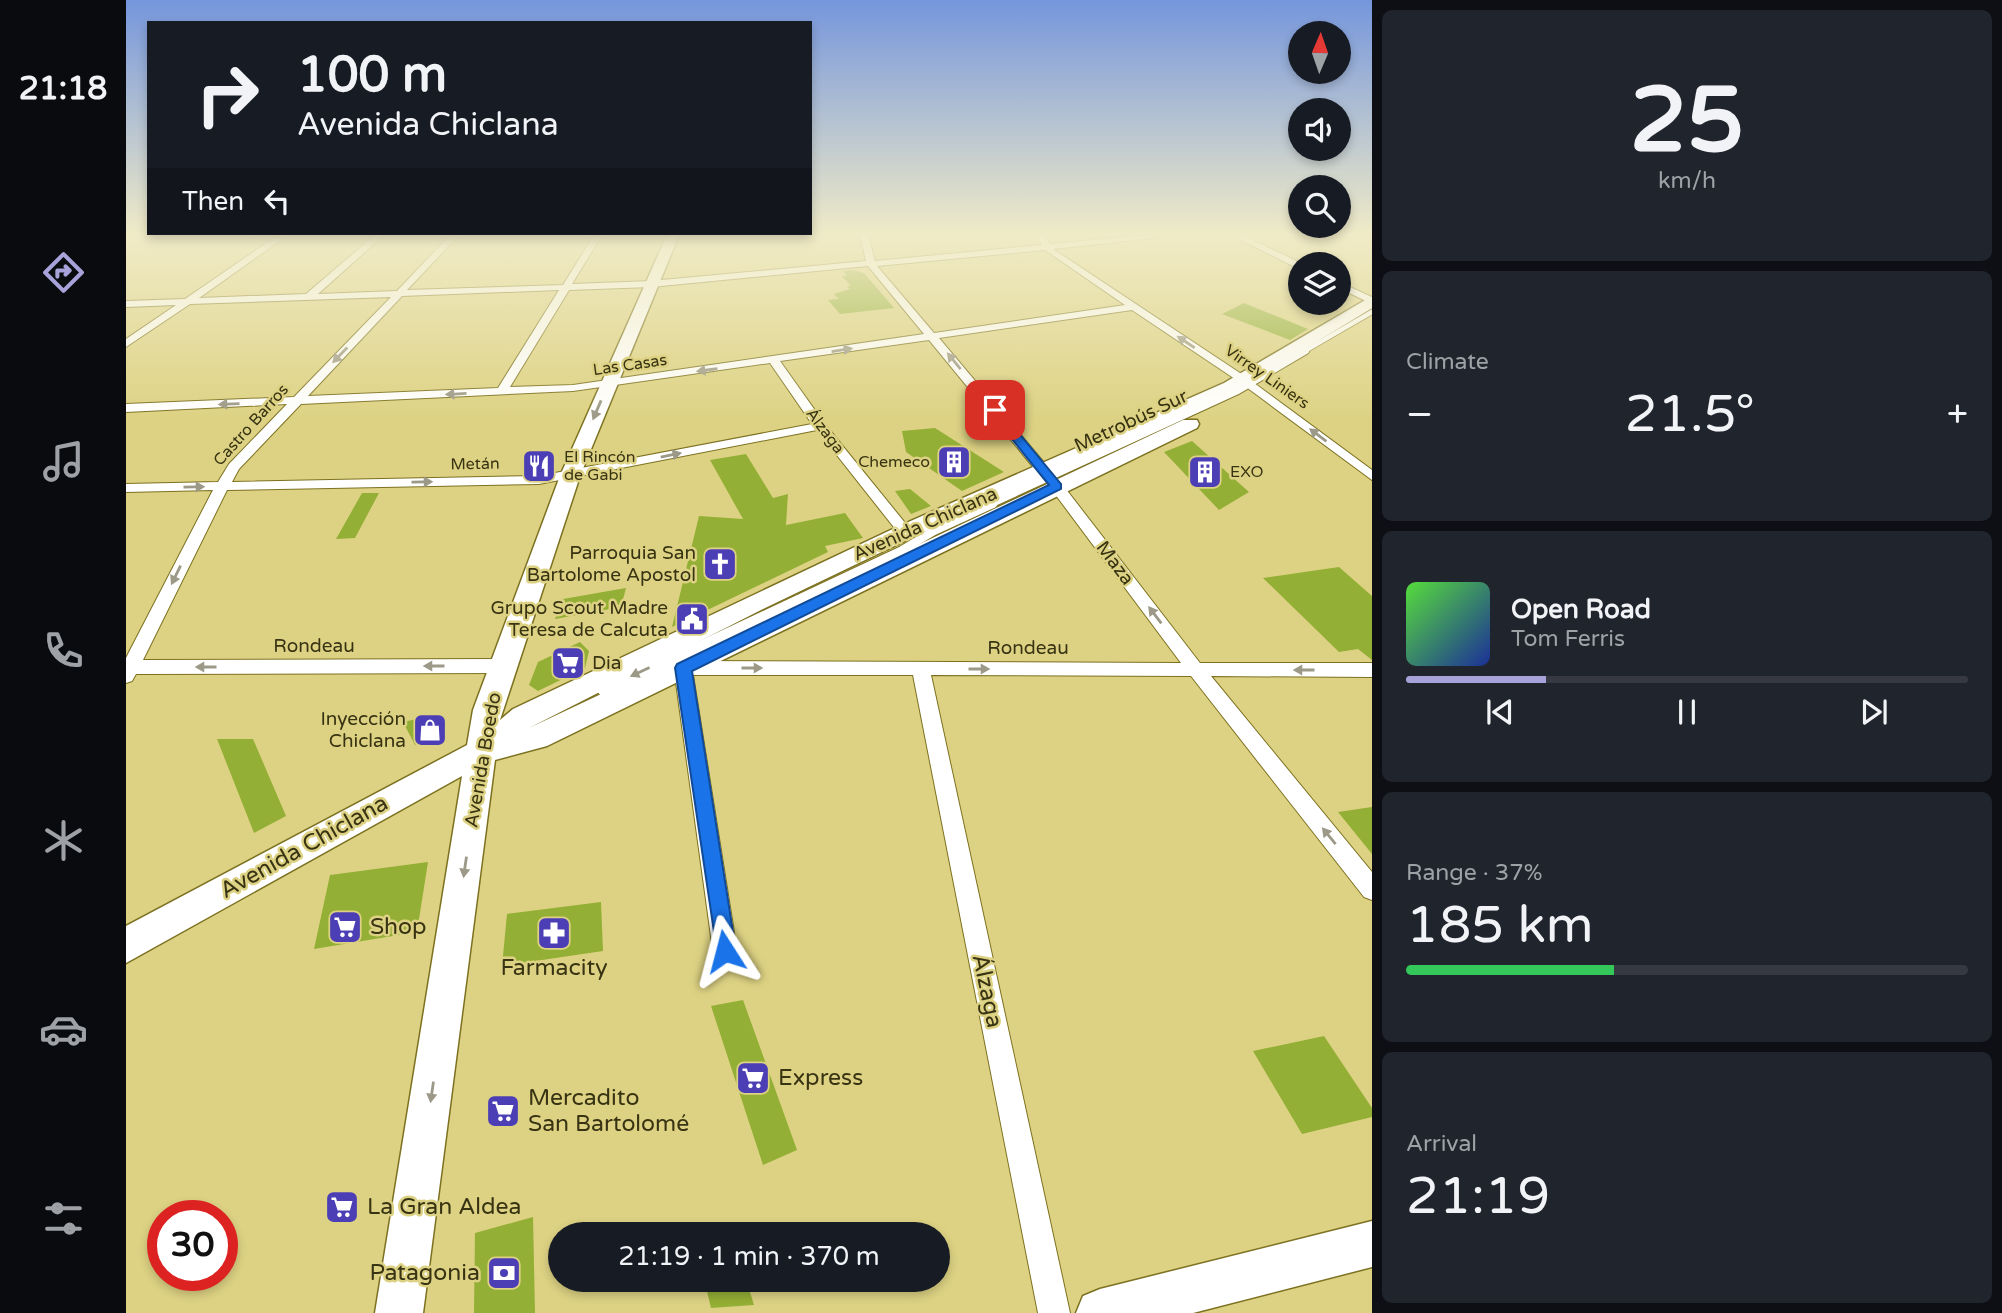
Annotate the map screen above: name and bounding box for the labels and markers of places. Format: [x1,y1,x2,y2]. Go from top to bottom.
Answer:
pin [965,380,1025,440]
building icon: Chemeco [935,443,973,481]
restaurant icon: El Rincón de Gabi [520,447,558,485]
place label: El Rincón de Gabi [564,447,635,485]
place label: Chemeco [858,452,930,472]
building icon: EXO [1186,453,1224,491]
place label: EXO [1230,462,1264,482]
place label: Parroquia San Bartolome Apostol [527,542,696,586]
church icon: Parroquia San Bartolome Apostol [701,545,739,583]
place label: Grupo Scout Madre Teresa de Calcuta [490,597,668,641]
public building icon: Grupo Scout Madre Teresa de Calcuta [673,600,711,638]
supermarket icon: Dia [549,644,587,682]
place label: Dia [592,652,622,674]
place label: Inyección Chiclana [321,708,406,752]
shop icon: Inyección Chiclana [411,711,449,749]
supermarket icon: Shop [326,908,364,946]
place label: Shop [370,913,427,941]
pharmacy icon: Farmacity [535,914,573,952]
place label: Farmacity [500,954,608,982]
supermarket icon: Express [734,1059,772,1097]
place label: Express [778,1064,863,1092]
place label: Mercadito San Bartolomé [528,1084,689,1138]
supermarket icon: Mercadito San Bartolomé [484,1092,522,1130]
supermarket icon: La Gran Aldea [323,1188,361,1226]
place label: La Gran Aldea [367,1193,522,1221]
bank icon: Patagonia [485,1254,523,1292]
place label: Patagonia [370,1259,480,1287]

